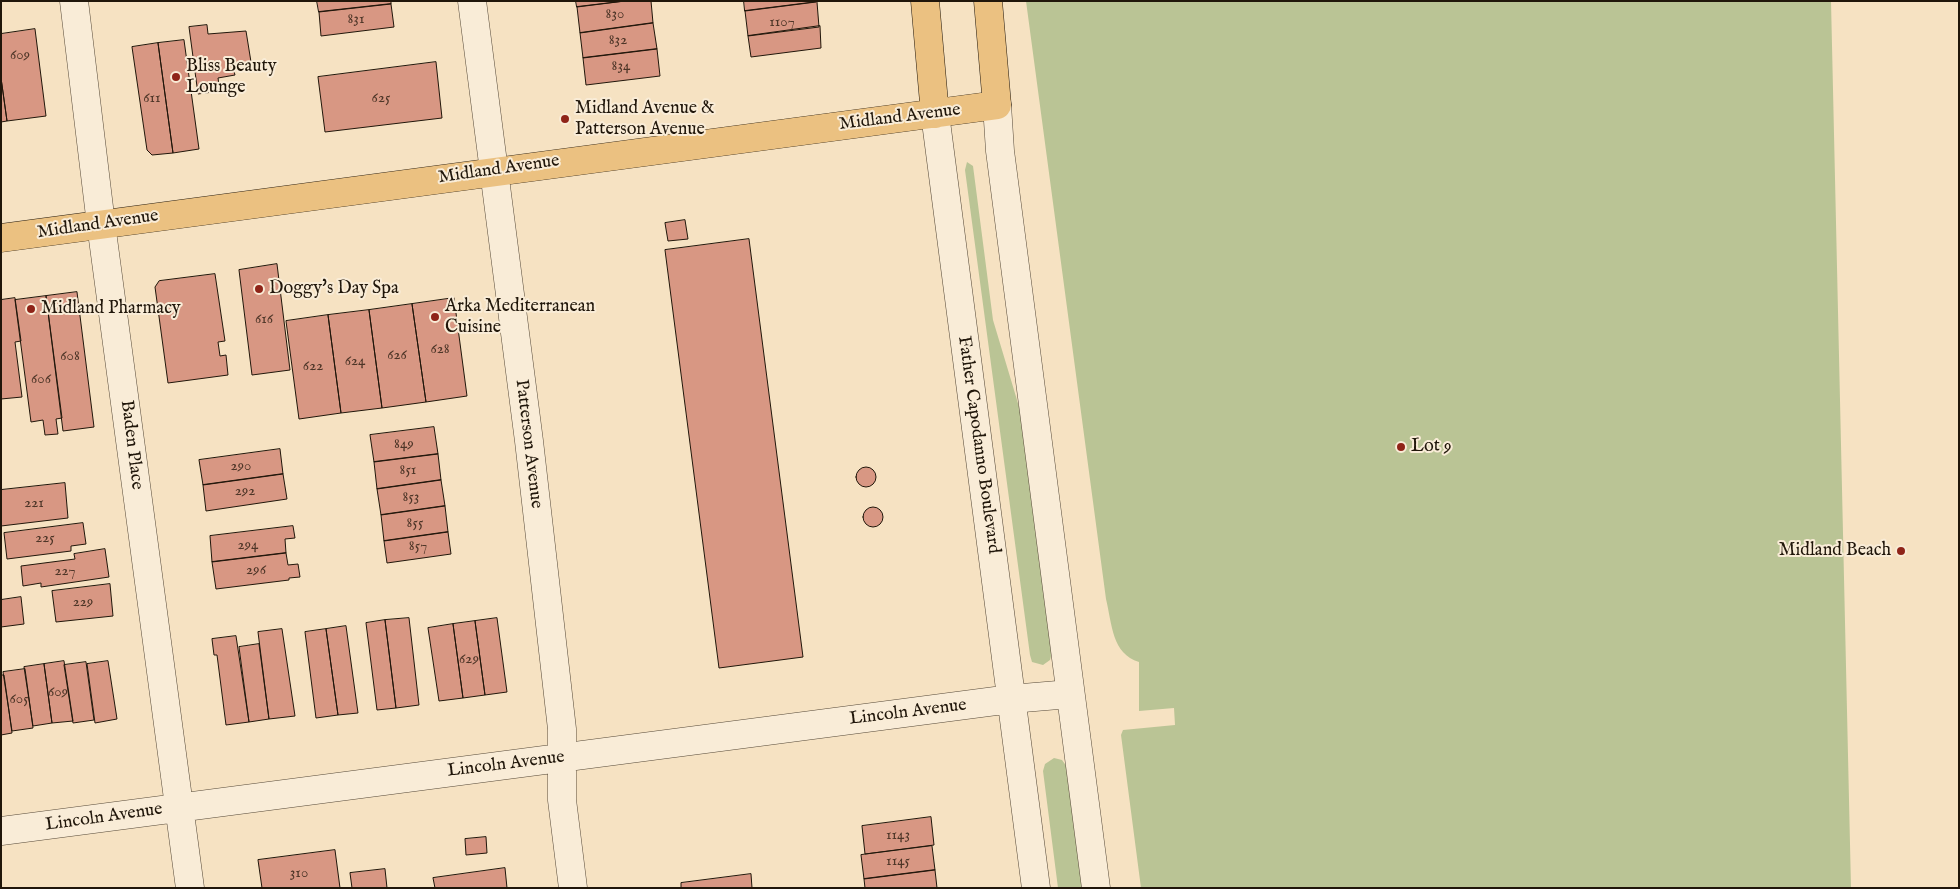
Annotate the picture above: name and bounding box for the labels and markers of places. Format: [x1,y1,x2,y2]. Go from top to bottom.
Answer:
place label: Bliss Beauty Lounge [186,56,277,98]
marker: Bliss Beauty Lounge [170,71,182,83]
place label: Midland Avenue & Patterson Avenue [575,98,715,140]
marker: Midland Avenue & Patterson Avenue [559,113,571,125]
place label: Doggy's Day Spa [269,278,399,300]
marker: Doggy's Day Spa [253,283,265,295]
place label: Arka Mediterranean Cuisine [445,296,595,338]
place label: Midland Pharmacy [41,298,181,320]
marker: Midland Pharmacy [25,303,37,315]
marker: Arka Mediterranean Cuisine [429,311,441,323]
place label: Lot 9 [1411,436,1452,458]
marker: Lot 9 [1395,441,1407,453]
place label: Midland Beach [1779,540,1891,562]
marker: Midland Beach [1895,545,1907,557]

